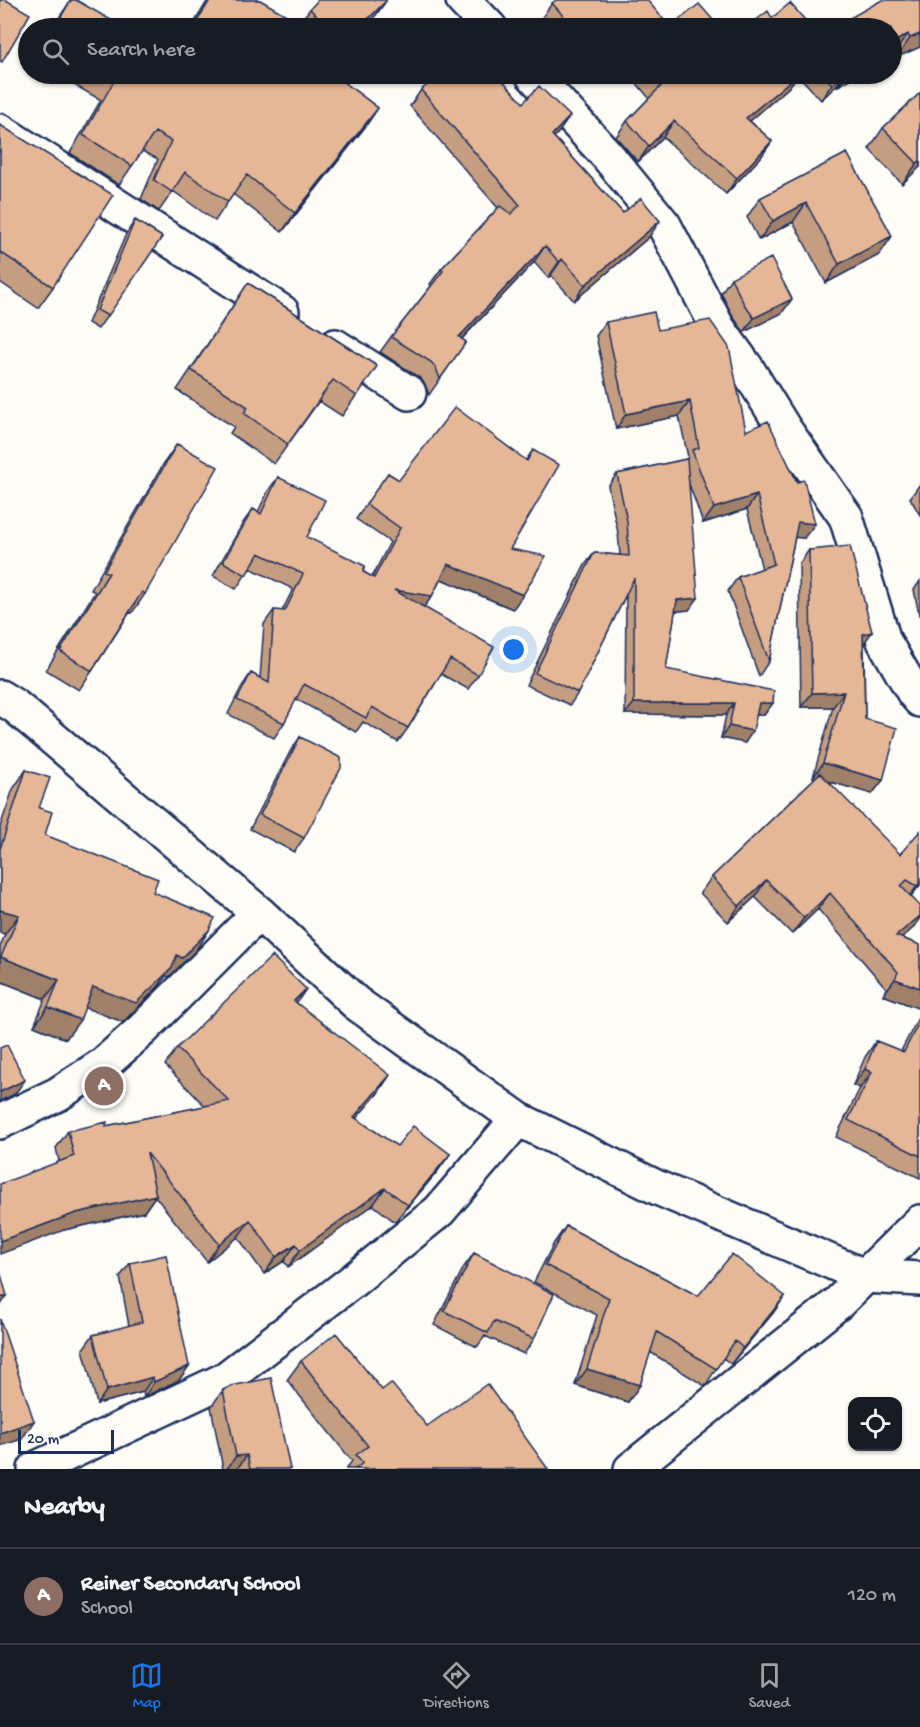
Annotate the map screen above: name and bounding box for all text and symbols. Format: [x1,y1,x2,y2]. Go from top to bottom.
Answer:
search box [18,18,902,84]
icon: search [39,35,72,68]
text: Search here [87,38,195,64]
your location [499,635,528,664]
pin: A [84,1064,124,1108]
map controls [848,1397,902,1451]
button: locate [848,1397,902,1451]
scale bar [18,1427,114,1454]
text: 20 m [27,1431,59,1450]
text: Nearby [24,1493,105,1524]
text: Reiner Secondary School [81,1572,300,1598]
text: A [38,1585,49,1608]
text: 120 m [848,1585,896,1608]
text: School [81,1598,133,1621]
tab: Map [130,1659,163,1714]
tab: Directions [423,1659,489,1714]
tab: Saved [749,1659,790,1714]

